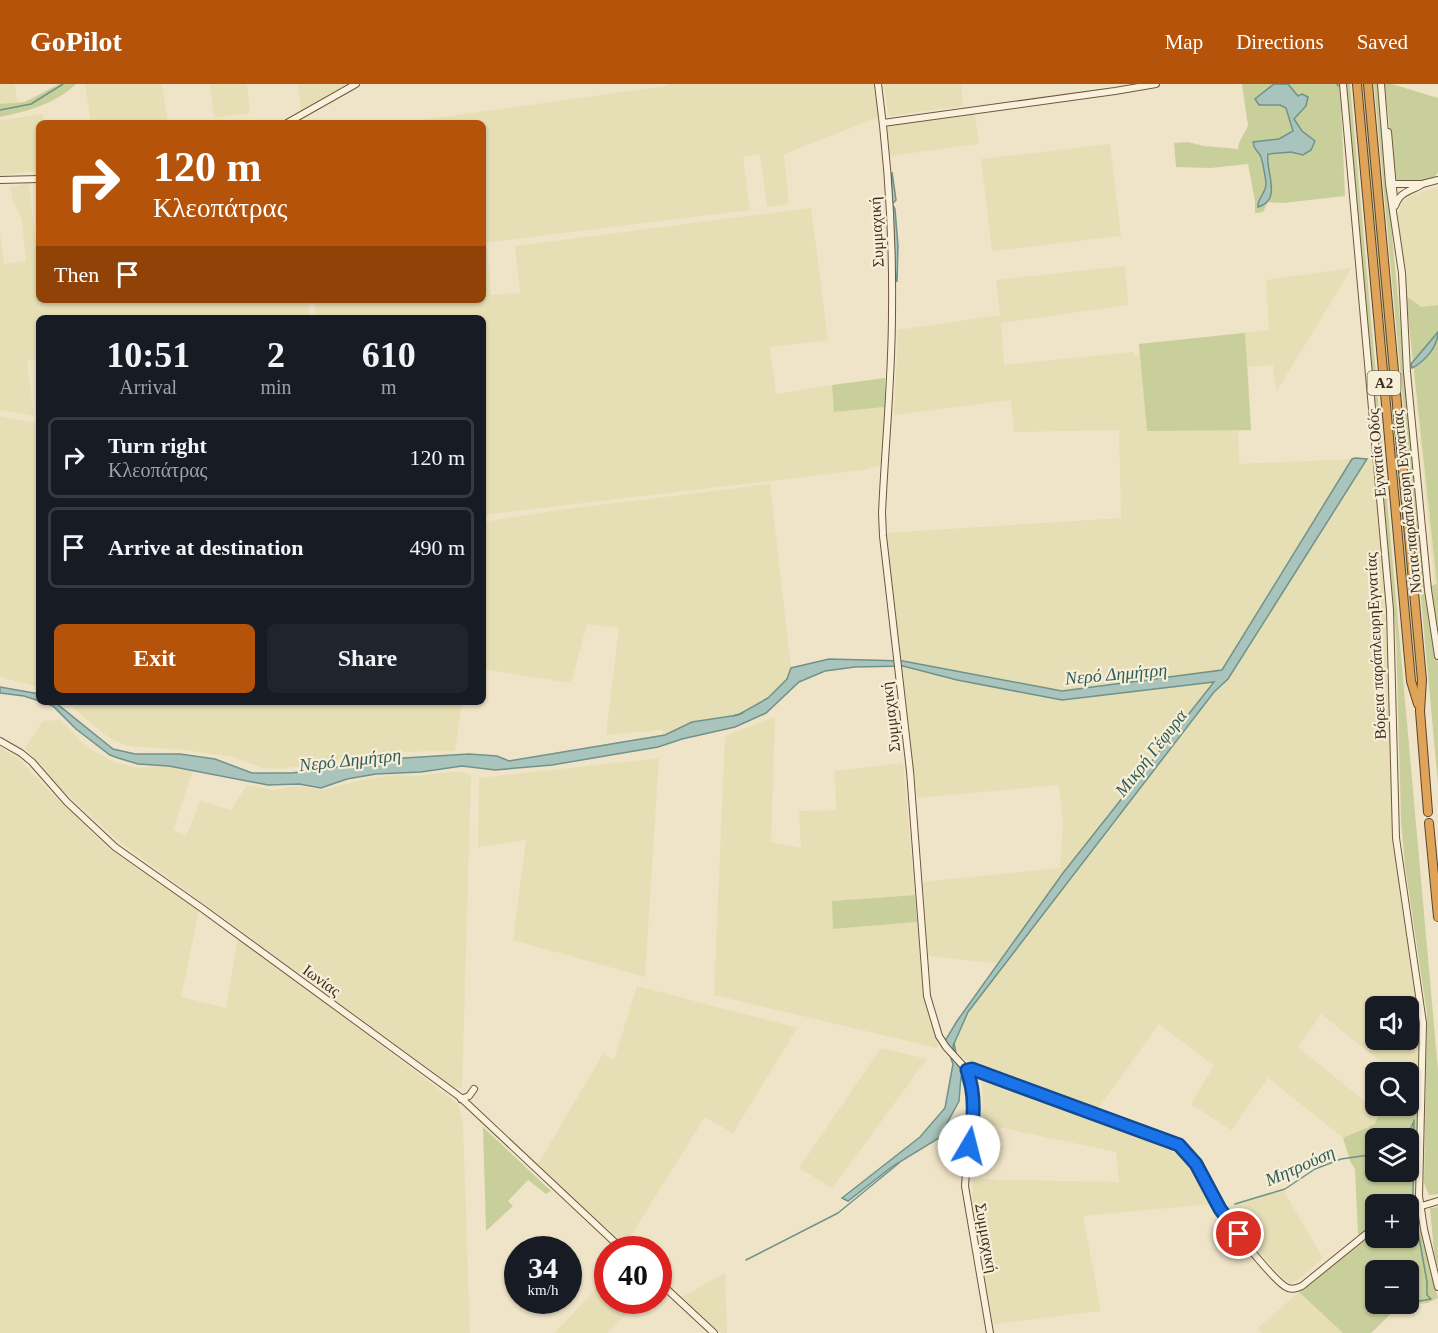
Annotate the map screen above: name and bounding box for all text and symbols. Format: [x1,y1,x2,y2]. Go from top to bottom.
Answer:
text: GoPilot [30,26,122,57]
text: Map [1165,30,1203,54]
text: Directions [1236,30,1324,54]
text: Saved [1357,30,1408,54]
icon: right [54,144,132,222]
text: 120 m [153,144,262,190]
text: Κλεοπάτρας [153,193,287,223]
street label: Συμμαχική [866,196,888,268]
icon: arrive [111,258,144,291]
text: Then [54,262,99,287]
text: 10:51 [106,335,190,375]
text: 2 [267,335,285,375]
text: 610 [362,335,416,375]
road number: Α2 [1368,371,1400,395]
text: Arrival [119,376,177,398]
text: min [260,376,292,398]
text: m [381,376,397,398]
street label: Εγνατία Οδός [1364,407,1390,498]
street label: Νότια παράπλευρη Εγνατίας [1388,409,1426,594]
text: Turn right [108,433,207,458]
icon: right [57,441,90,474]
text: 120 m [409,445,465,470]
text: Κλεοπάτρας [108,459,208,481]
icon: arrive [57,531,90,564]
text: Arrive at destination [108,535,304,560]
text: 490 m [409,535,465,560]
street label: Βόρεια παράπλευρηΕγνατίας [1362,551,1390,740]
button: Exit [54,624,255,693]
button: Share [267,624,468,693]
water label: Νερό Δημήτρη [1063,660,1168,689]
street label: Συμμαχική [878,681,904,753]
water label: Μικρή Γέφυρα [1110,705,1191,801]
water label: Νερό Δημήτρη [297,745,402,775]
street label: Ιωνίας [300,961,344,1000]
map controls [1365,996,1419,1314]
button: sound [1365,996,1419,1050]
button: search [1365,1062,1419,1116]
position arrow [937,1114,1001,1178]
button: layers [1365,1128,1419,1182]
water label: Μητρούση [1261,1142,1338,1191]
button: + [1365,1194,1419,1248]
street label: Συμμαχική [971,1202,1001,1275]
pin [1213,1208,1264,1259]
icon: arrive [1222,1217,1255,1250]
speed limit sign: 40 [594,1236,672,1314]
text: 34 [528,1251,558,1284]
button: − [1365,1260,1419,1314]
text: km/h [528,1282,558,1298]

